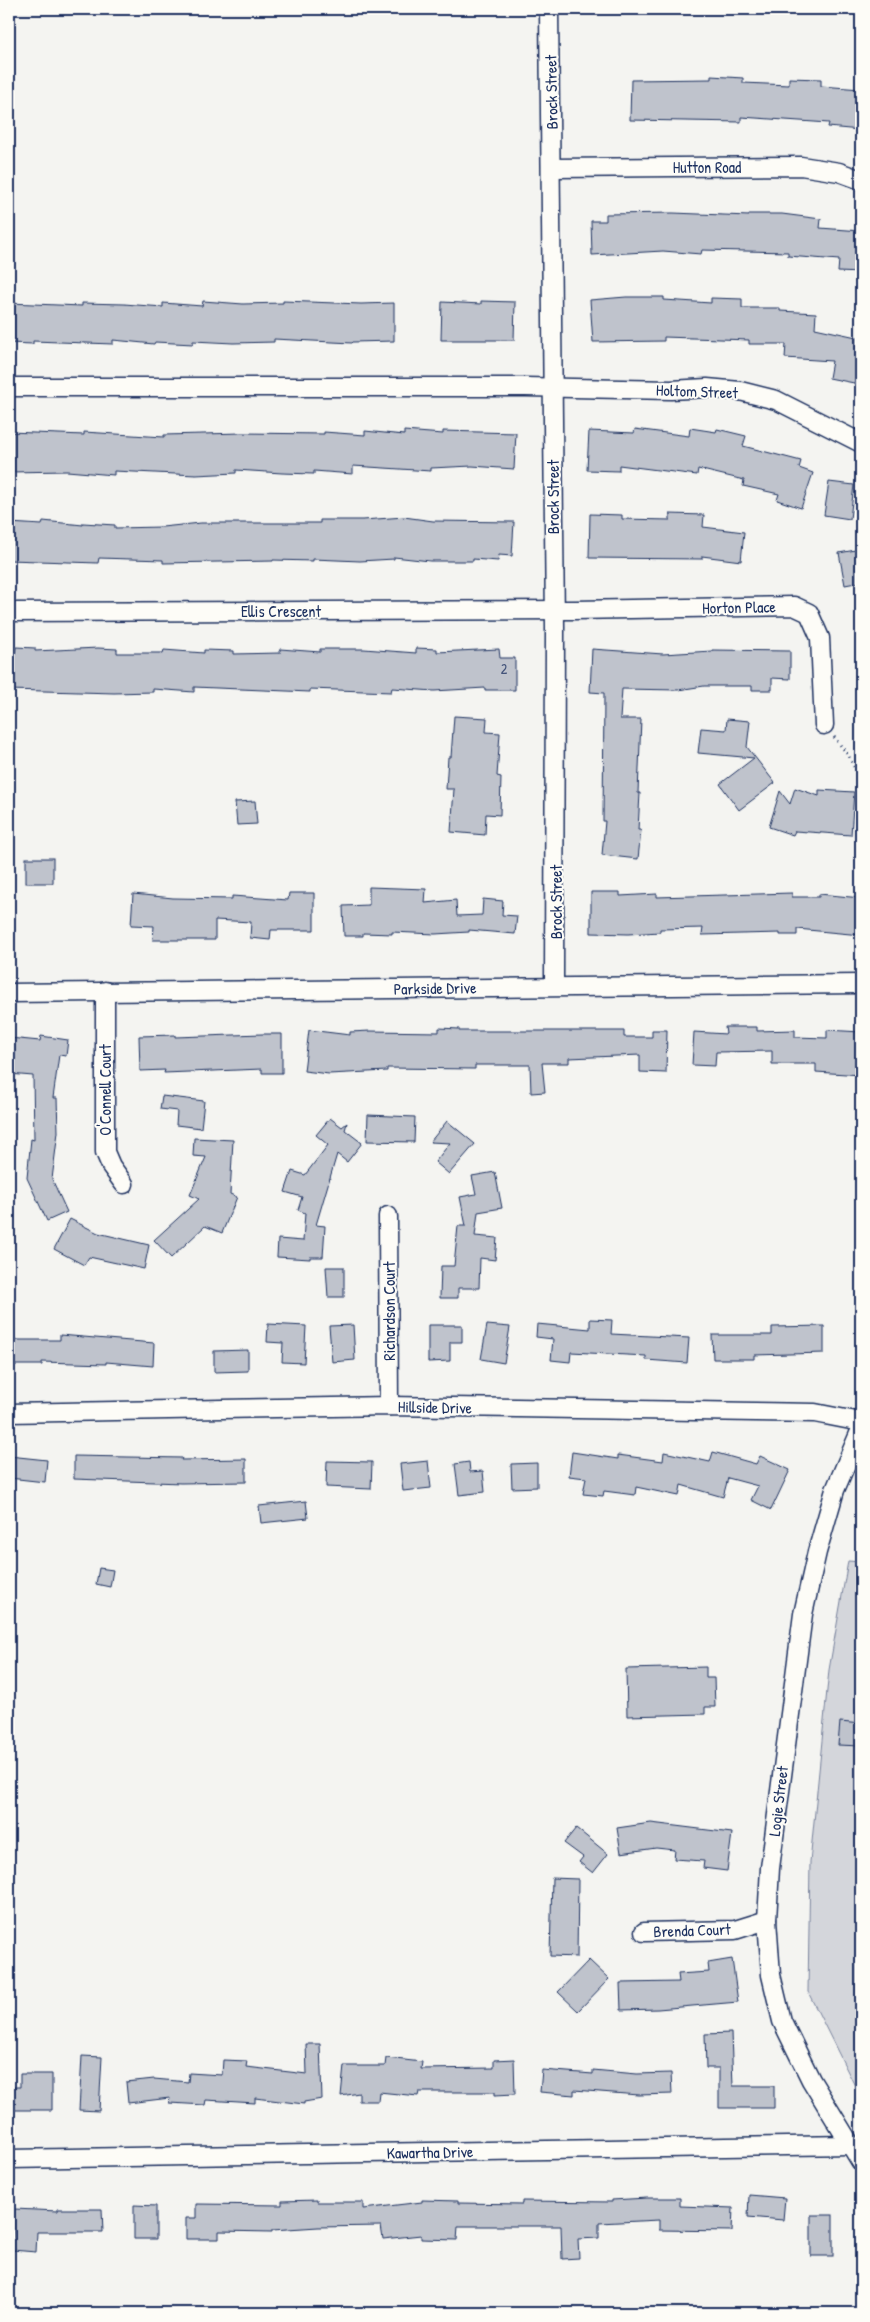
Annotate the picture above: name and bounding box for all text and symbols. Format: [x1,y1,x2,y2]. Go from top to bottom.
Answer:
street label: Brock Street [539,54,563,129]
street label: Hutton Road [673,156,741,178]
street label: Holtom Street [656,379,739,403]
street label: Brock Street [542,459,564,534]
street label: Horton Place [702,595,777,619]
street label: Ellis Crescent [241,600,322,622]
house number: 2 [501,659,508,678]
street label: Brock Street [545,864,567,939]
street label: Parkside Drive [393,976,477,1000]
street label: O'Connell Court [94,1044,116,1136]
street label: Richardson Court [378,1261,400,1361]
street label: Hillside Drive [398,1395,473,1419]
street label: Logie Street [763,1764,793,1837]
street label: Brenda Court [653,1918,732,1942]
street label: Kawartha Drive [386,2140,474,2164]

